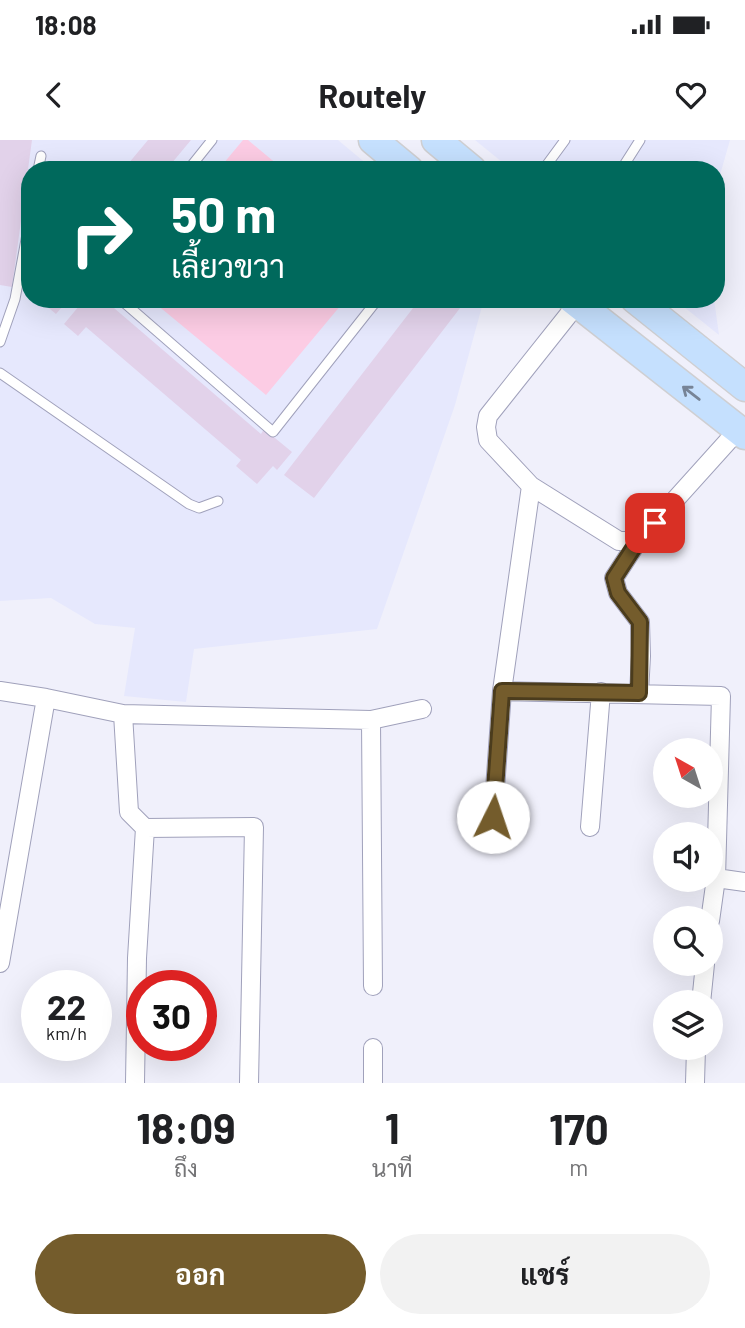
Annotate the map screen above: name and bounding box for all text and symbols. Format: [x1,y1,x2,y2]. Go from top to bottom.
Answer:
text: 18:08 [35,9,97,40]
icon: back [35,76,73,114]
text: Routely [318,76,427,114]
icon: heart [672,76,710,114]
text: 50 m [171,184,276,243]
icon: right [56,189,147,280]
text: เลี้ยวขวา [171,246,285,284]
one-way arrow [683,385,701,401]
pin [625,493,685,553]
icon: arrive [636,504,674,542]
north arrow [653,738,723,808]
map controls [653,738,723,1060]
position arrow [456,780,530,854]
button: sound [653,822,723,892]
button: search [653,906,723,976]
speed limit sign: 30 [126,970,217,1061]
text: 22 [47,985,86,1027]
button: layers [653,990,723,1060]
text: km/h [46,1022,87,1044]
text: 18:09 [136,1102,235,1152]
text: 1 [385,1102,400,1152]
text: 170 [549,1103,609,1153]
text: m [569,1153,588,1181]
text: ถึง [174,1154,198,1182]
text: นาที [372,1154,413,1182]
button: ออก [35,1234,366,1314]
button: แชร์ [380,1234,710,1314]

